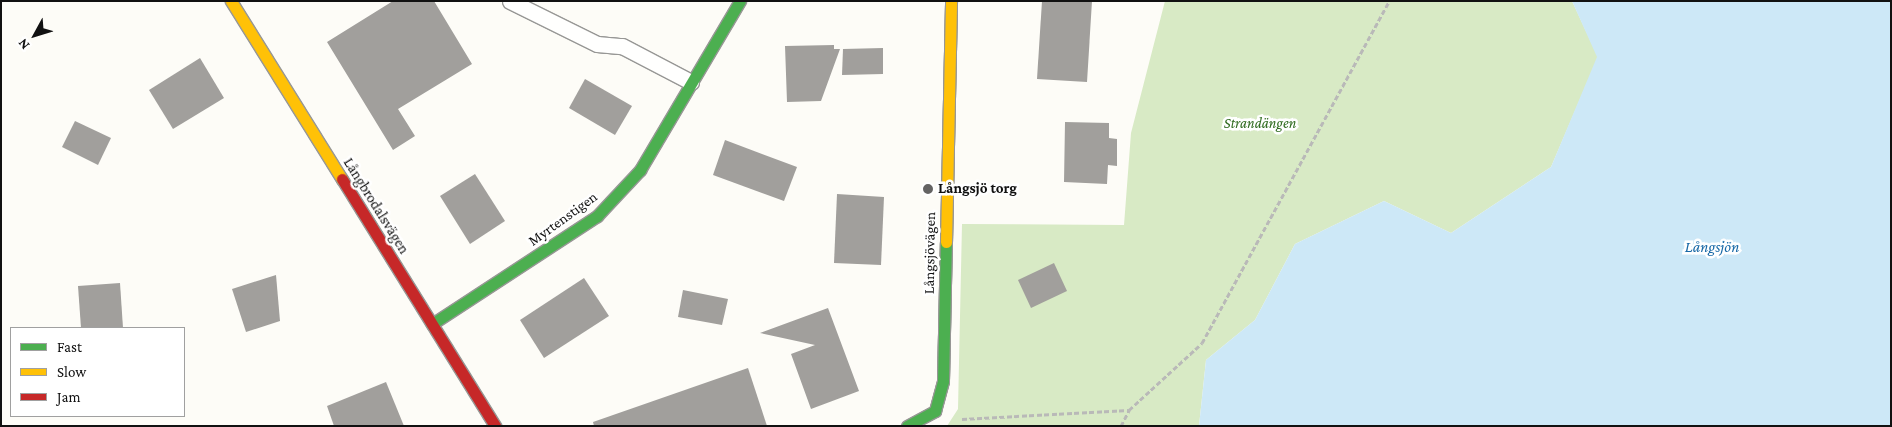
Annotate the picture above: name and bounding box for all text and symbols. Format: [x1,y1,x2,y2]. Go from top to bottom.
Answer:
north arrow [10,10,60,60]
text: N [14,36,33,53]
park label: Strandängen [1224,115,1296,133]
street label: Långbrodalsvägen [339,155,413,257]
place label: Långsjö torg [938,180,1017,198]
marker: Långsjö torg [922,183,934,195]
street label: Myrtenstigen [525,188,601,250]
street label: Långsjövägen [920,212,940,294]
water label: Långsjön [1685,237,1739,257]
legend [10,327,185,417]
text: Fast [57,339,82,355]
text: Slow [57,364,86,380]
text: Jam [57,389,80,405]

